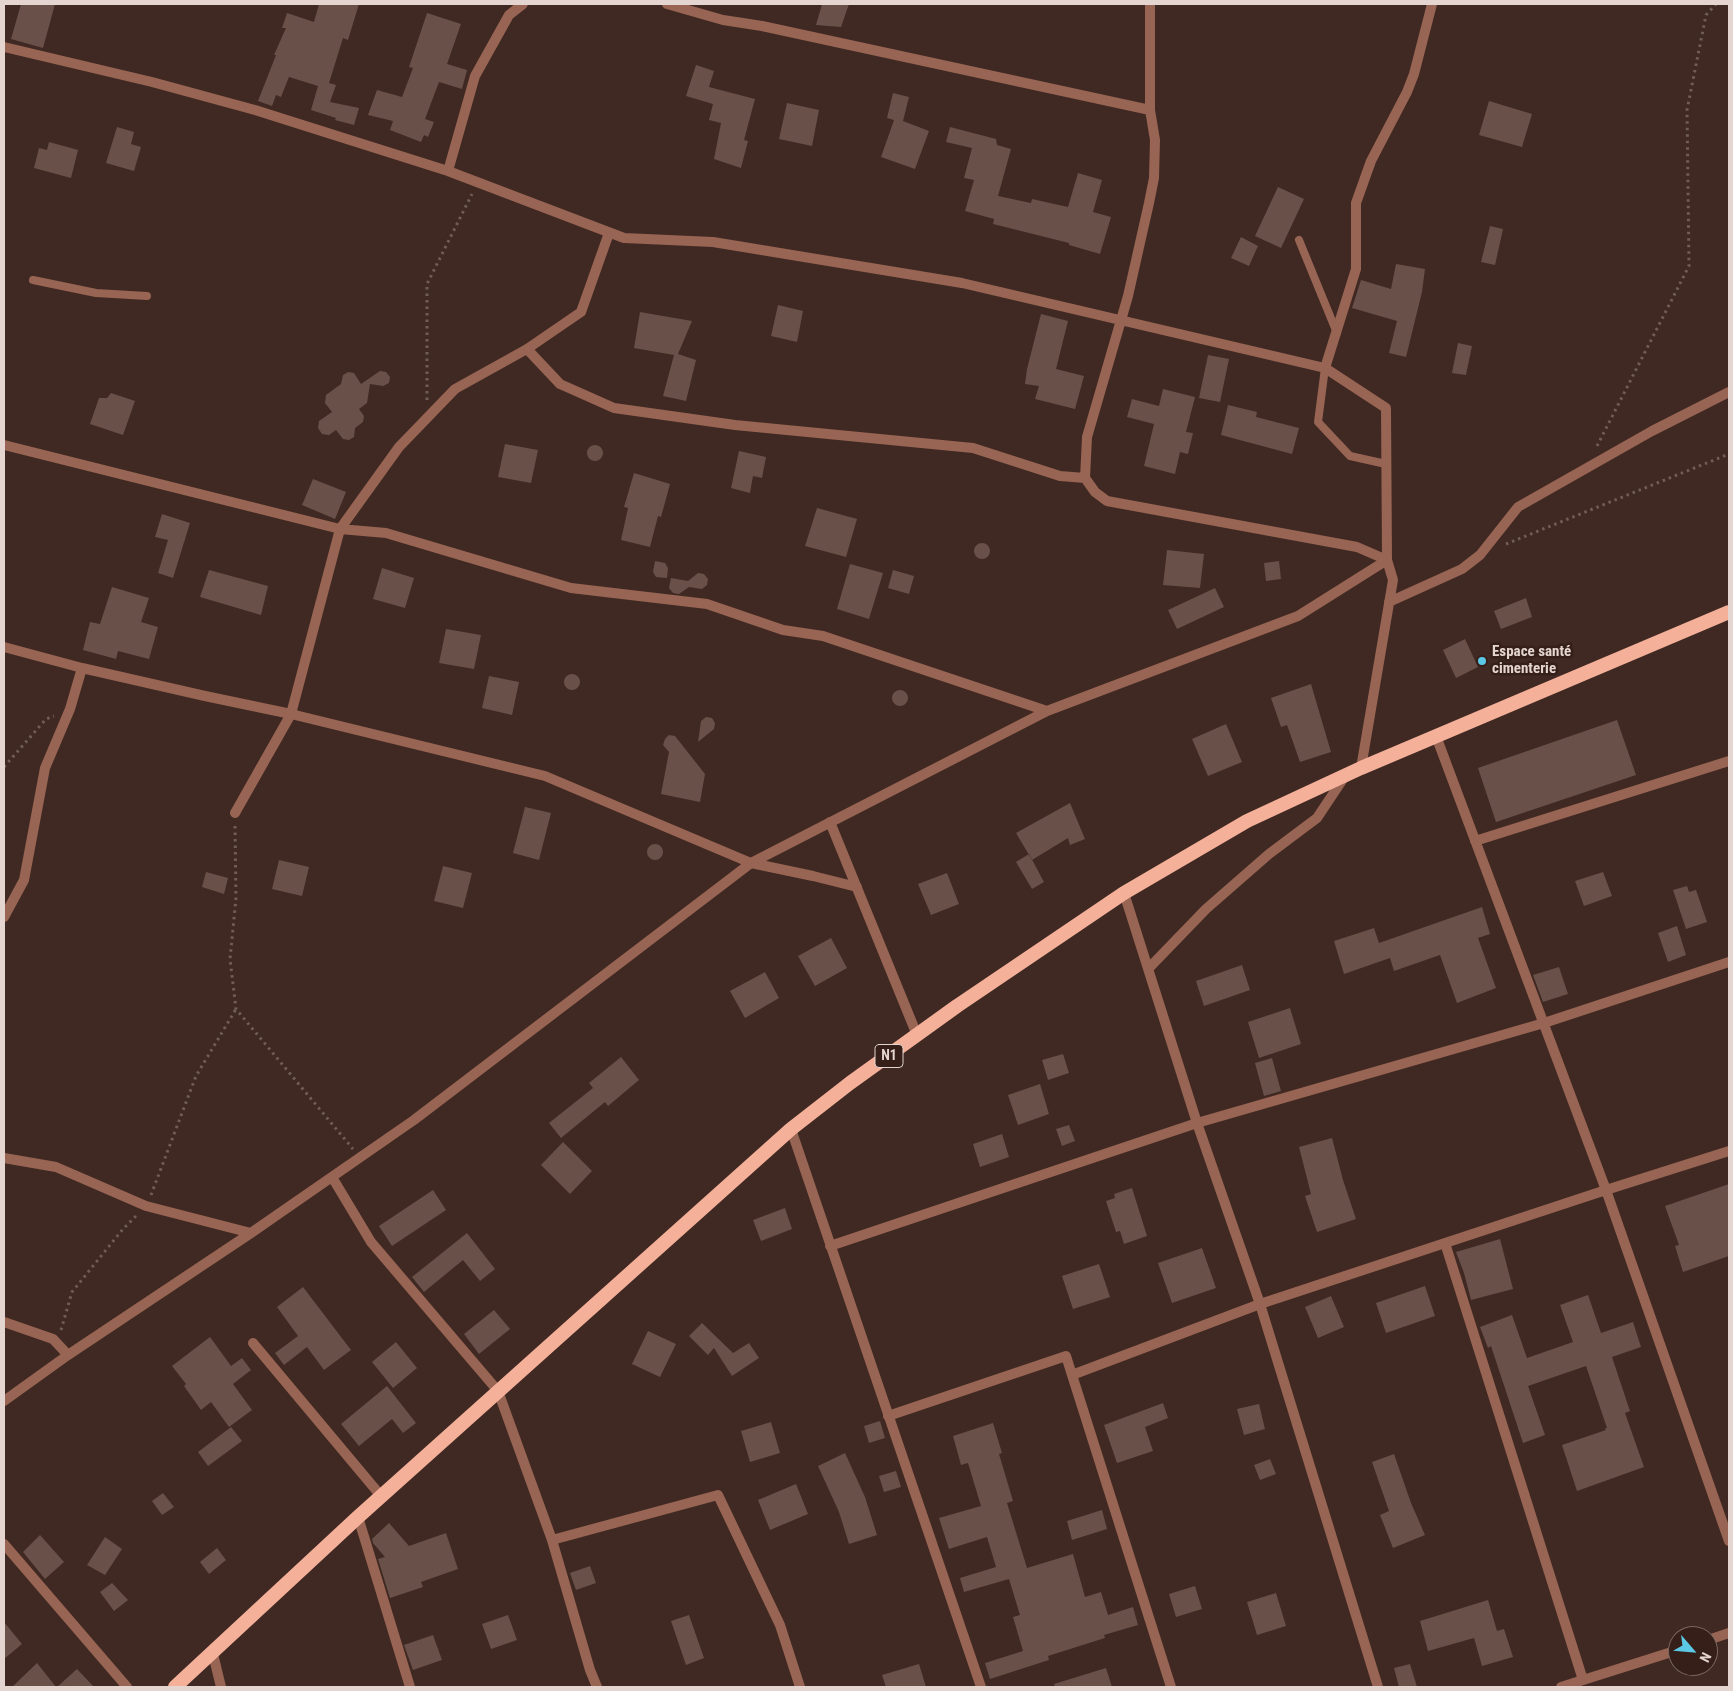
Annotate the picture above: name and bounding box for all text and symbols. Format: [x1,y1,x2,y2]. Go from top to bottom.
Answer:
place label: Espace santé cimenterie [1492,643,1571,678]
marker: Espace santé cimenterie [1476,655,1488,667]
road number: N1 [875,1044,903,1068]
north arrow [1668,1626,1718,1676]
text: N [1696,1650,1715,1665]

